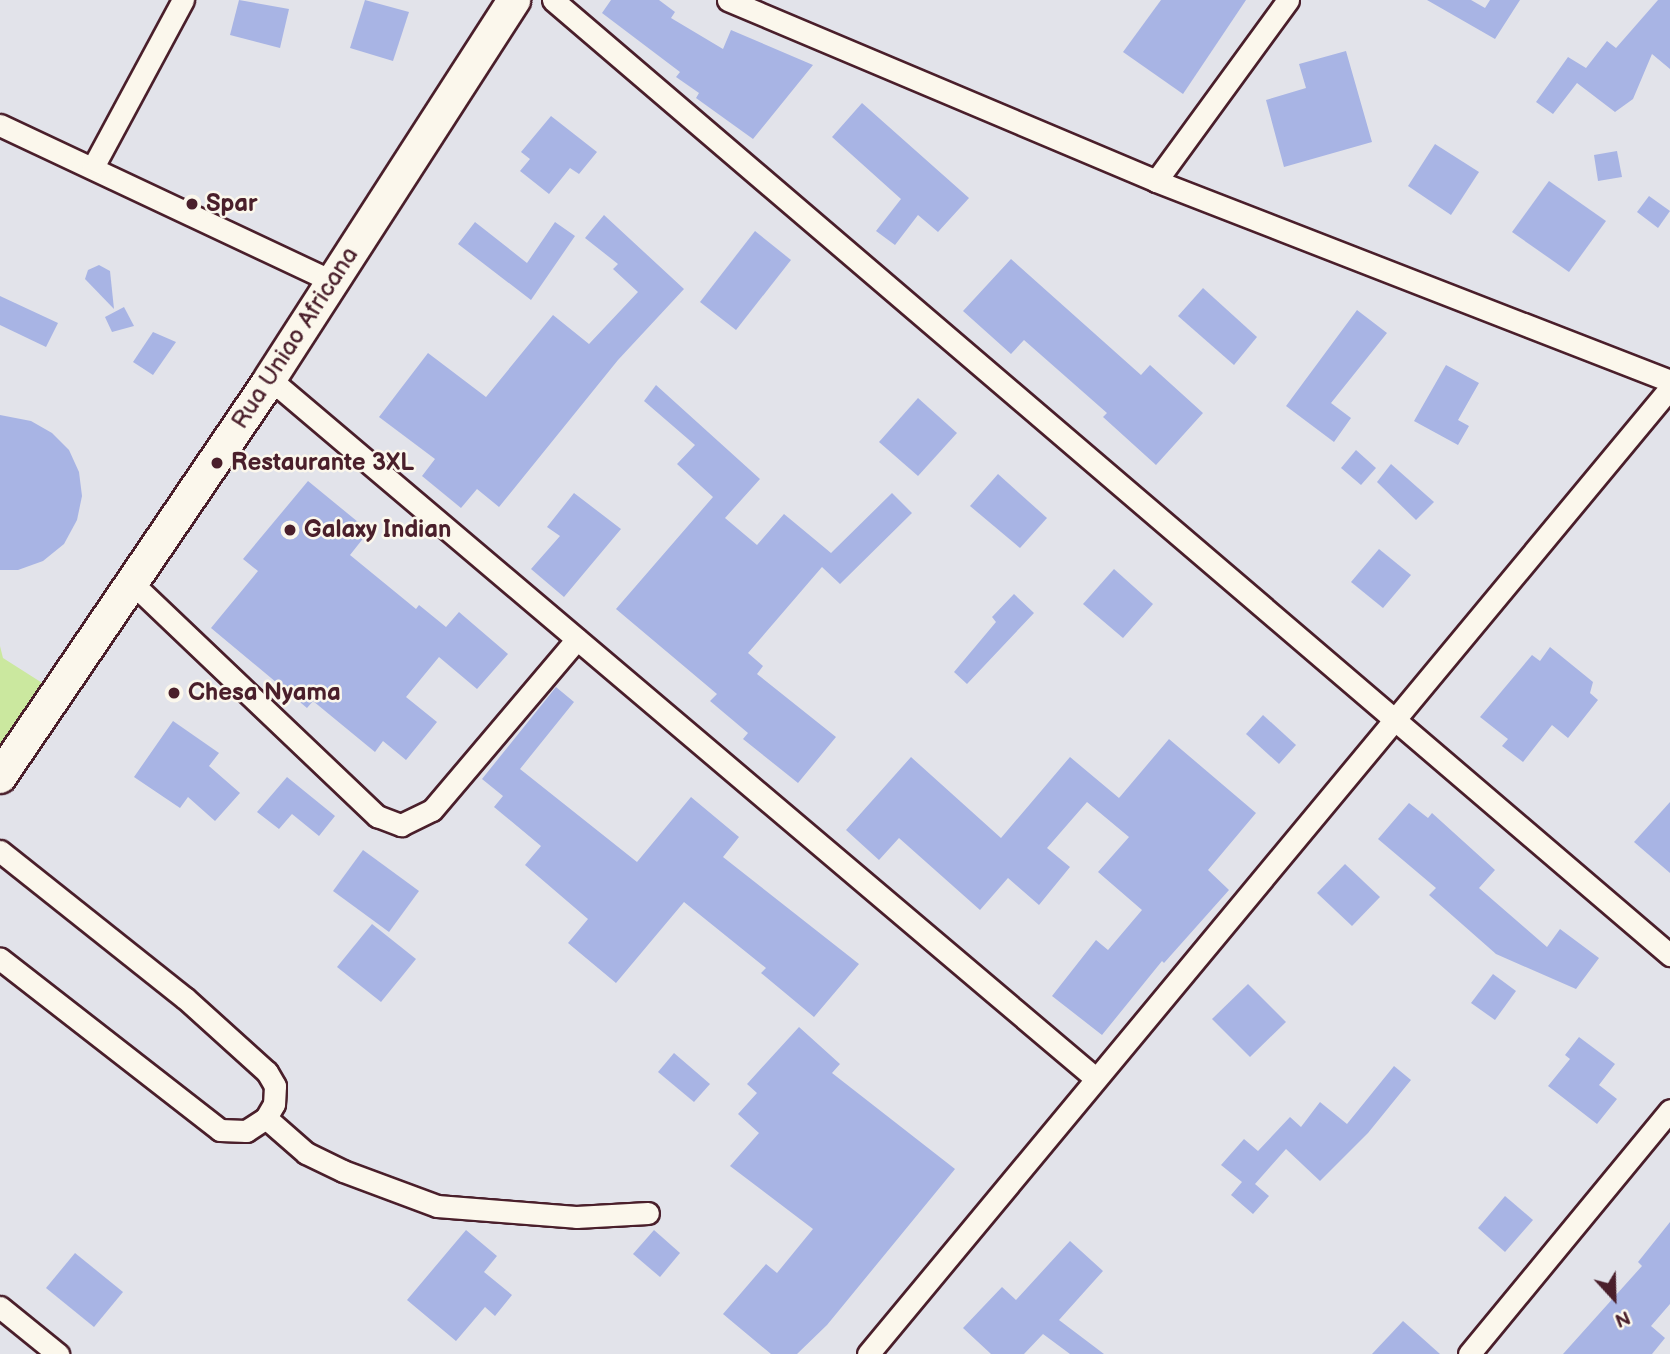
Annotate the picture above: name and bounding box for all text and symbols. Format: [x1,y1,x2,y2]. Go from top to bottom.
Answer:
place label: Spar [206,190,258,218]
marker: Spar [184,196,200,212]
street label: Rua Uniao Africana [226,242,364,434]
place label: Restaurante 3XL [231,449,414,477]
marker: Restaurante 3XL [209,455,225,471]
place label: Galaxy Indian [304,516,452,544]
marker: Galaxy Indian [282,522,298,538]
place label: Chesa Nyama [188,679,341,707]
marker: Chesa Nyama [166,685,182,701]
north arrow [1579,1263,1649,1333]
text: N [1611,1305,1633,1331]

